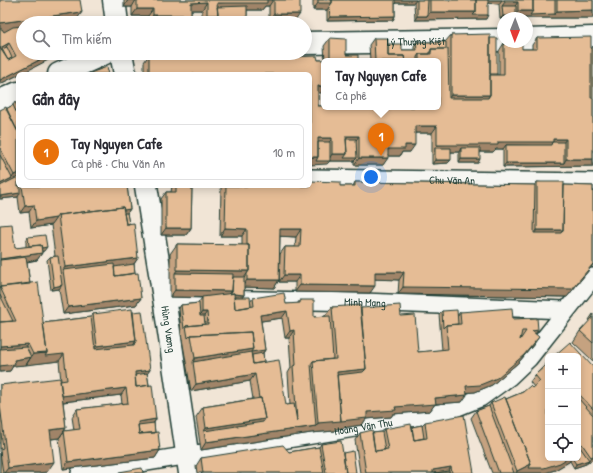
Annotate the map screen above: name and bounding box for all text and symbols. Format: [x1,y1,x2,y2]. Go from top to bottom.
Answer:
north arrow [497,12,533,48]
search box [16,16,312,60]
icon: search [30,27,52,49]
text: Tìm kiếm [62,28,112,49]
street label: Lý Thường Kiệt [387,34,446,49]
popup [321,58,441,110]
text: Tay Nguyen Cafe [335,65,427,86]
text: Cà phê [335,86,367,104]
text: Gần đây [32,87,80,110]
pin: 1 [368,123,394,156]
text: Tay Nguyen Cafe [71,133,162,154]
text: 1 [44,143,48,161]
text: 10 m [273,143,295,161]
text: Cà phê · Chu Văn An [71,154,165,172]
your location [361,167,381,187]
street label: Chu Văn An [429,173,475,187]
street label: Minh Mạng [344,295,386,310]
street label: Hùng Vương [158,305,179,354]
map controls [545,353,581,461]
button: + [545,353,581,389]
button: − [545,389,581,425]
street label: Hoàng Văn Thụ [333,415,394,438]
button: locate [545,425,581,461]

